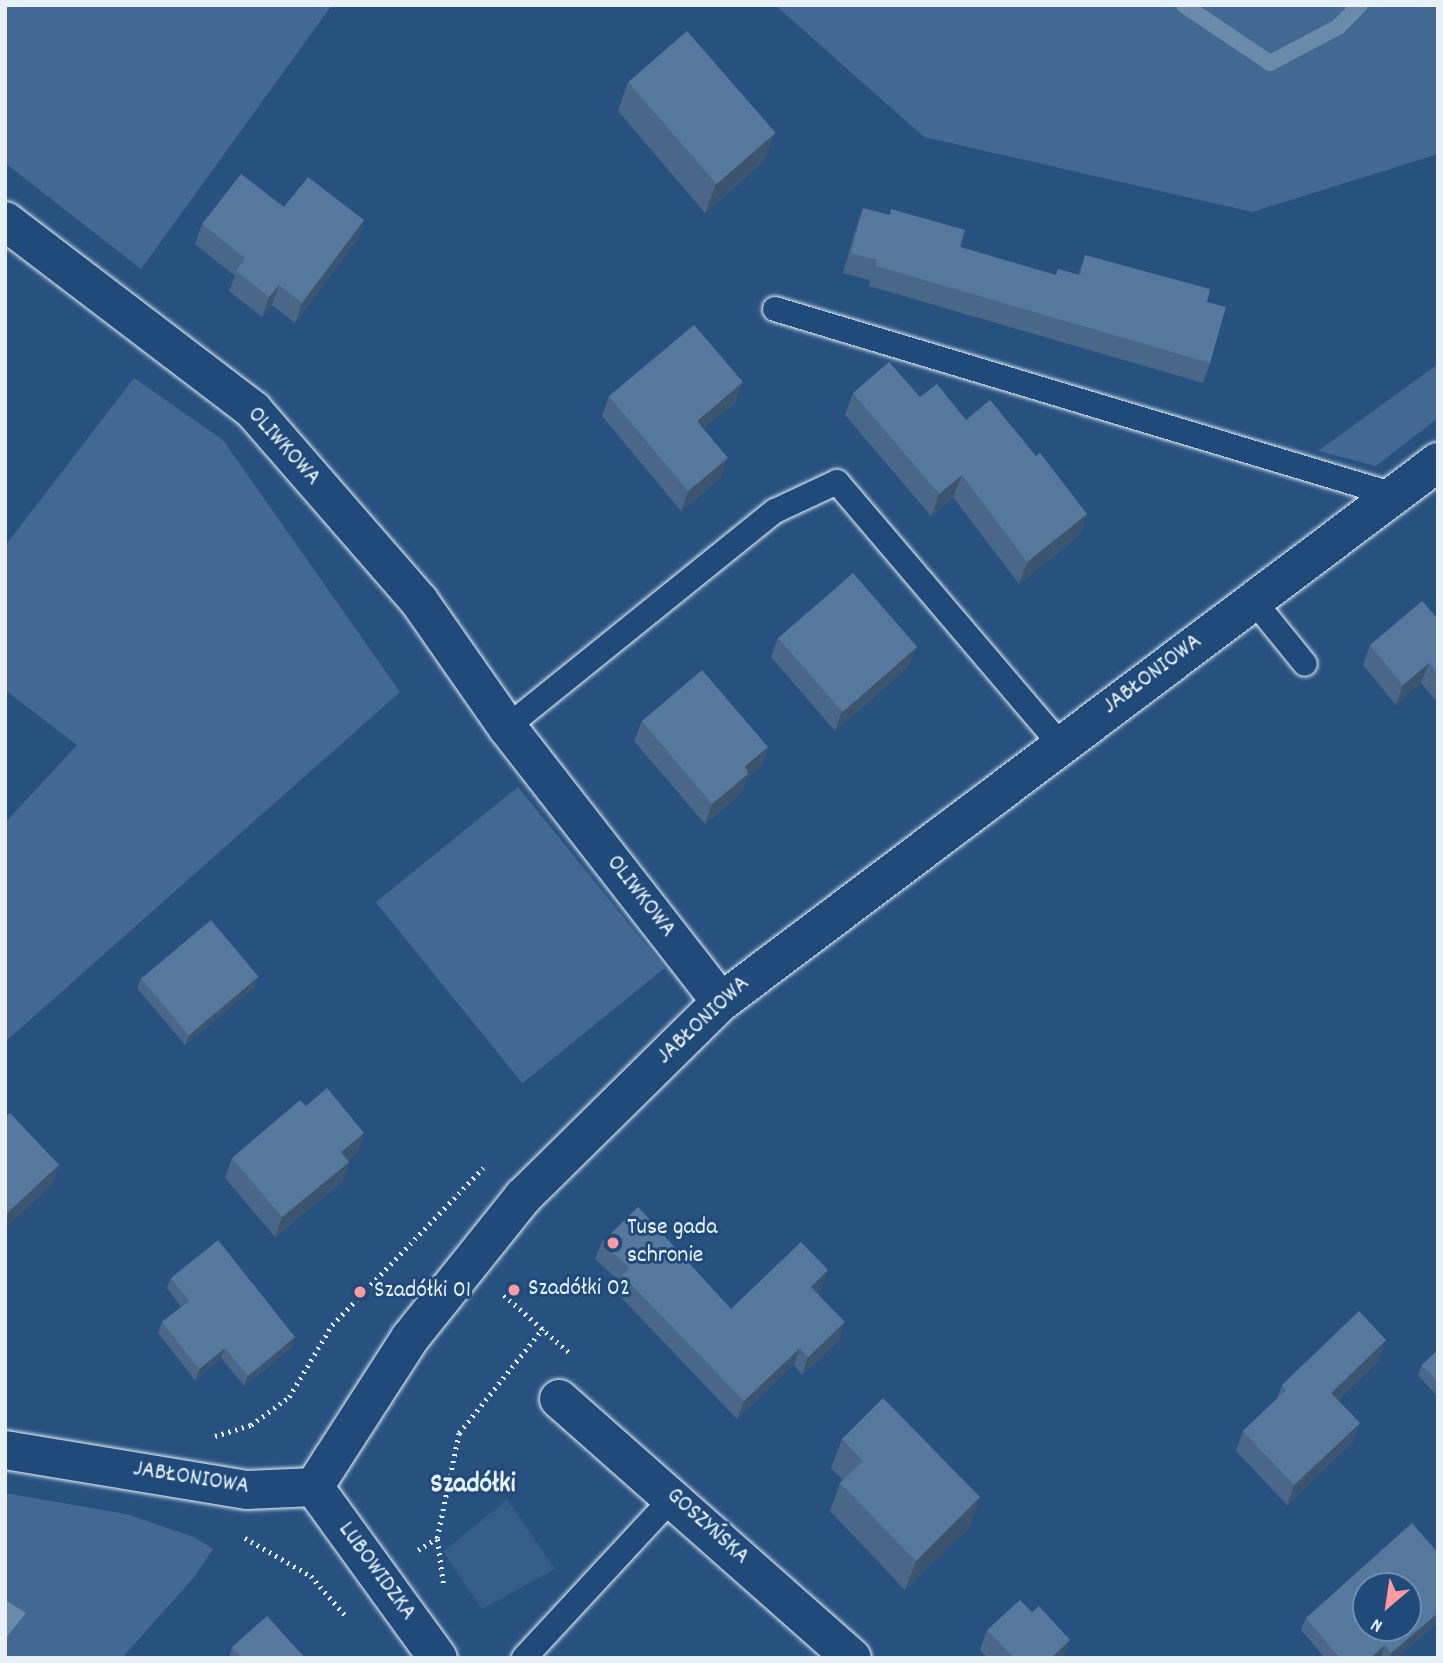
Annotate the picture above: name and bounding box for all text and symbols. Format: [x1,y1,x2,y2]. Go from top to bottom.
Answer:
street label: OLIWKOWA [240,401,326,493]
street label: JABŁONIOWA [1098,628,1208,722]
street label: OLIWKOWA [599,850,681,944]
street label: JABŁONIOWA [651,971,757,1071]
place label: Tuse gada schronie [627,1215,717,1271]
marker: Tuse gada schronie [605,1235,621,1251]
place label: Szadółki 02 [528,1276,630,1304]
place label: Szadółki 01 [374,1278,471,1306]
marker: Szadółki 02 [506,1282,522,1298]
marker: Szadółki 01 [352,1284,368,1300]
street label: JABŁONIOWA [131,1456,251,1502]
district label: Szadółki [430,1469,516,1503]
street label: GOSZYŃSKA [660,1482,754,1572]
street label: LUBOWIDZKA [331,1517,421,1627]
north arrow [1352,1572,1422,1642]
text: N [1367,1610,1388,1638]

